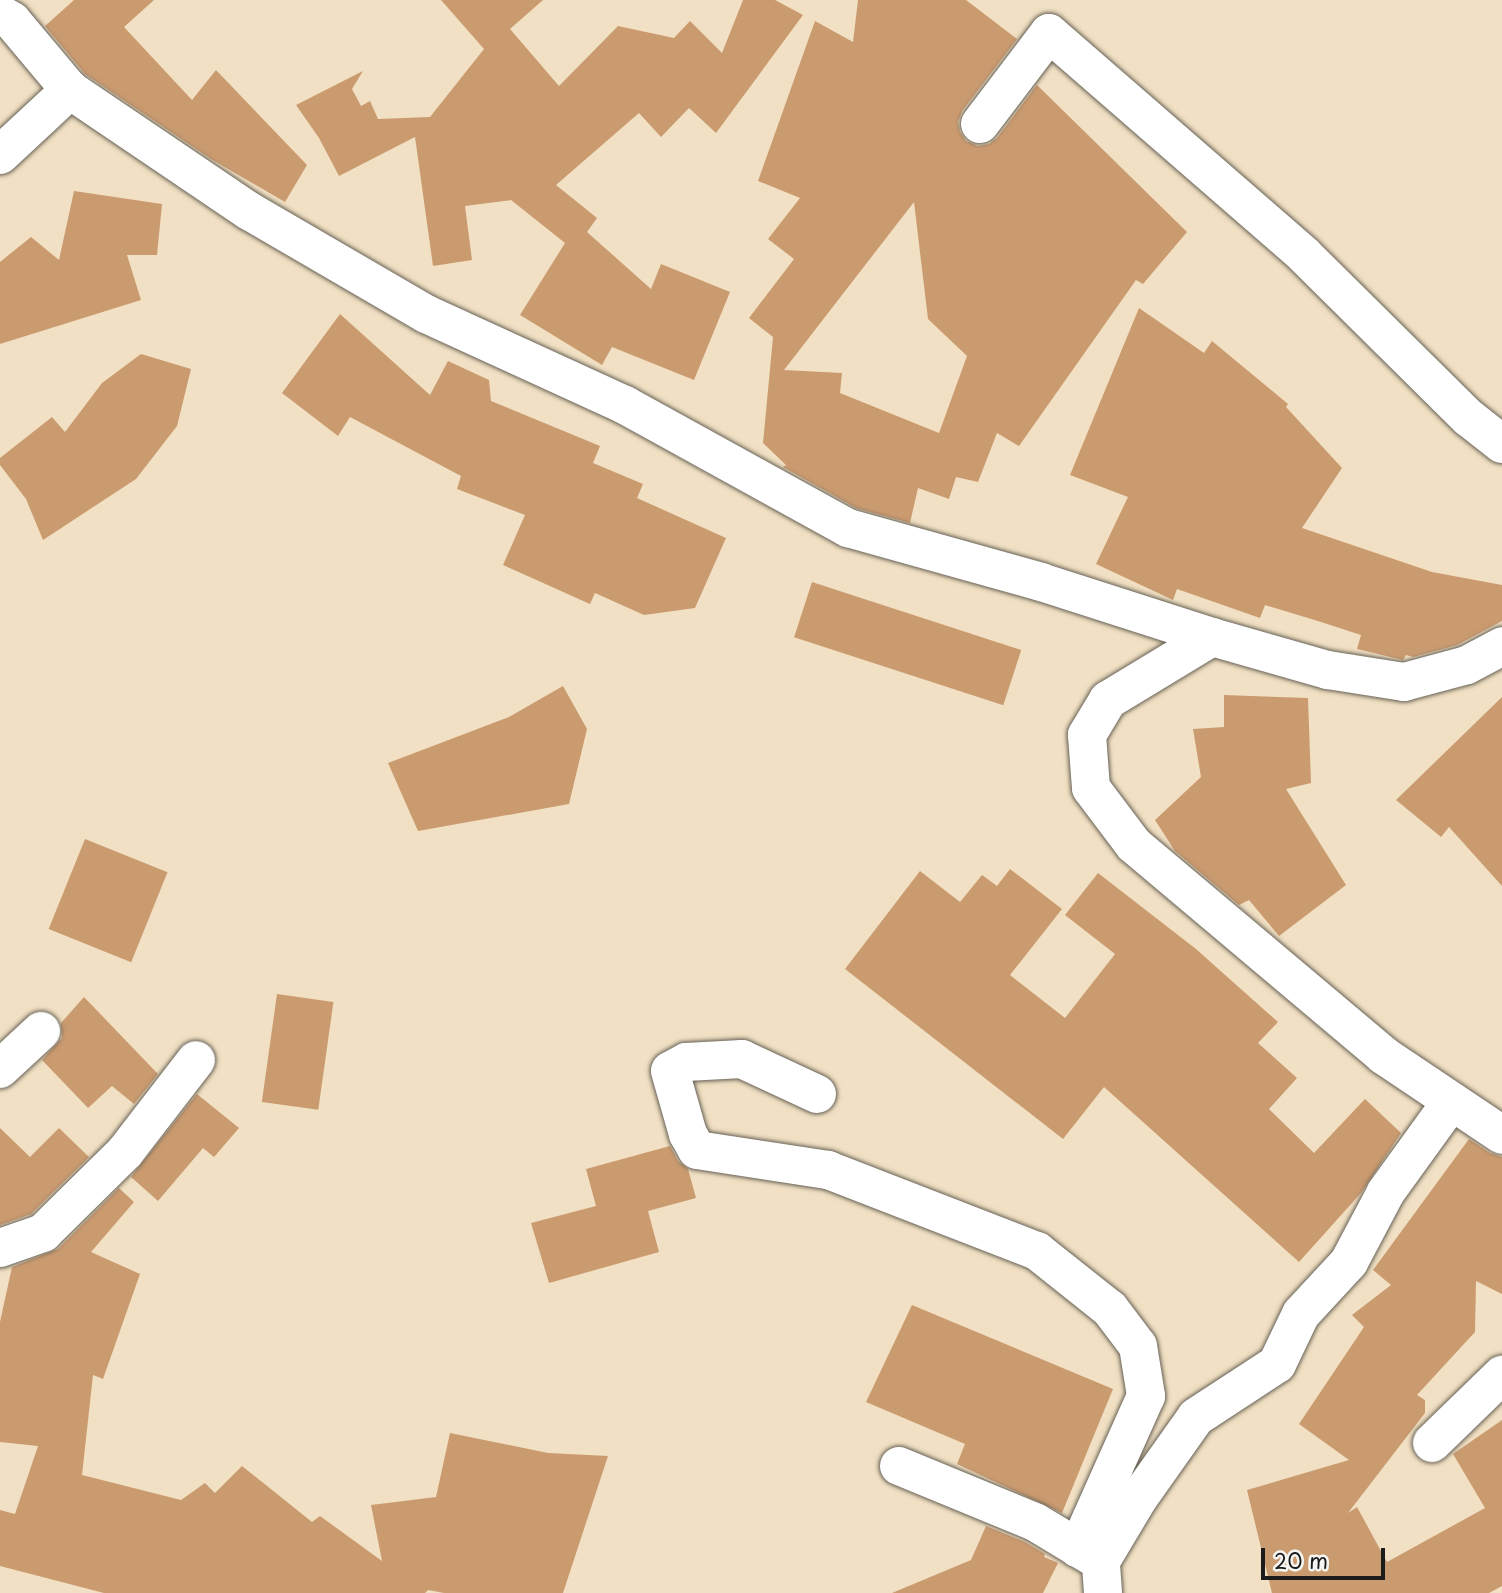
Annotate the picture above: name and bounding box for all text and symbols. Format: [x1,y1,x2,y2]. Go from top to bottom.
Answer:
scale bar [1264,1534,1388,1578]
text: 20 m [1274,1544,1328,1576]

